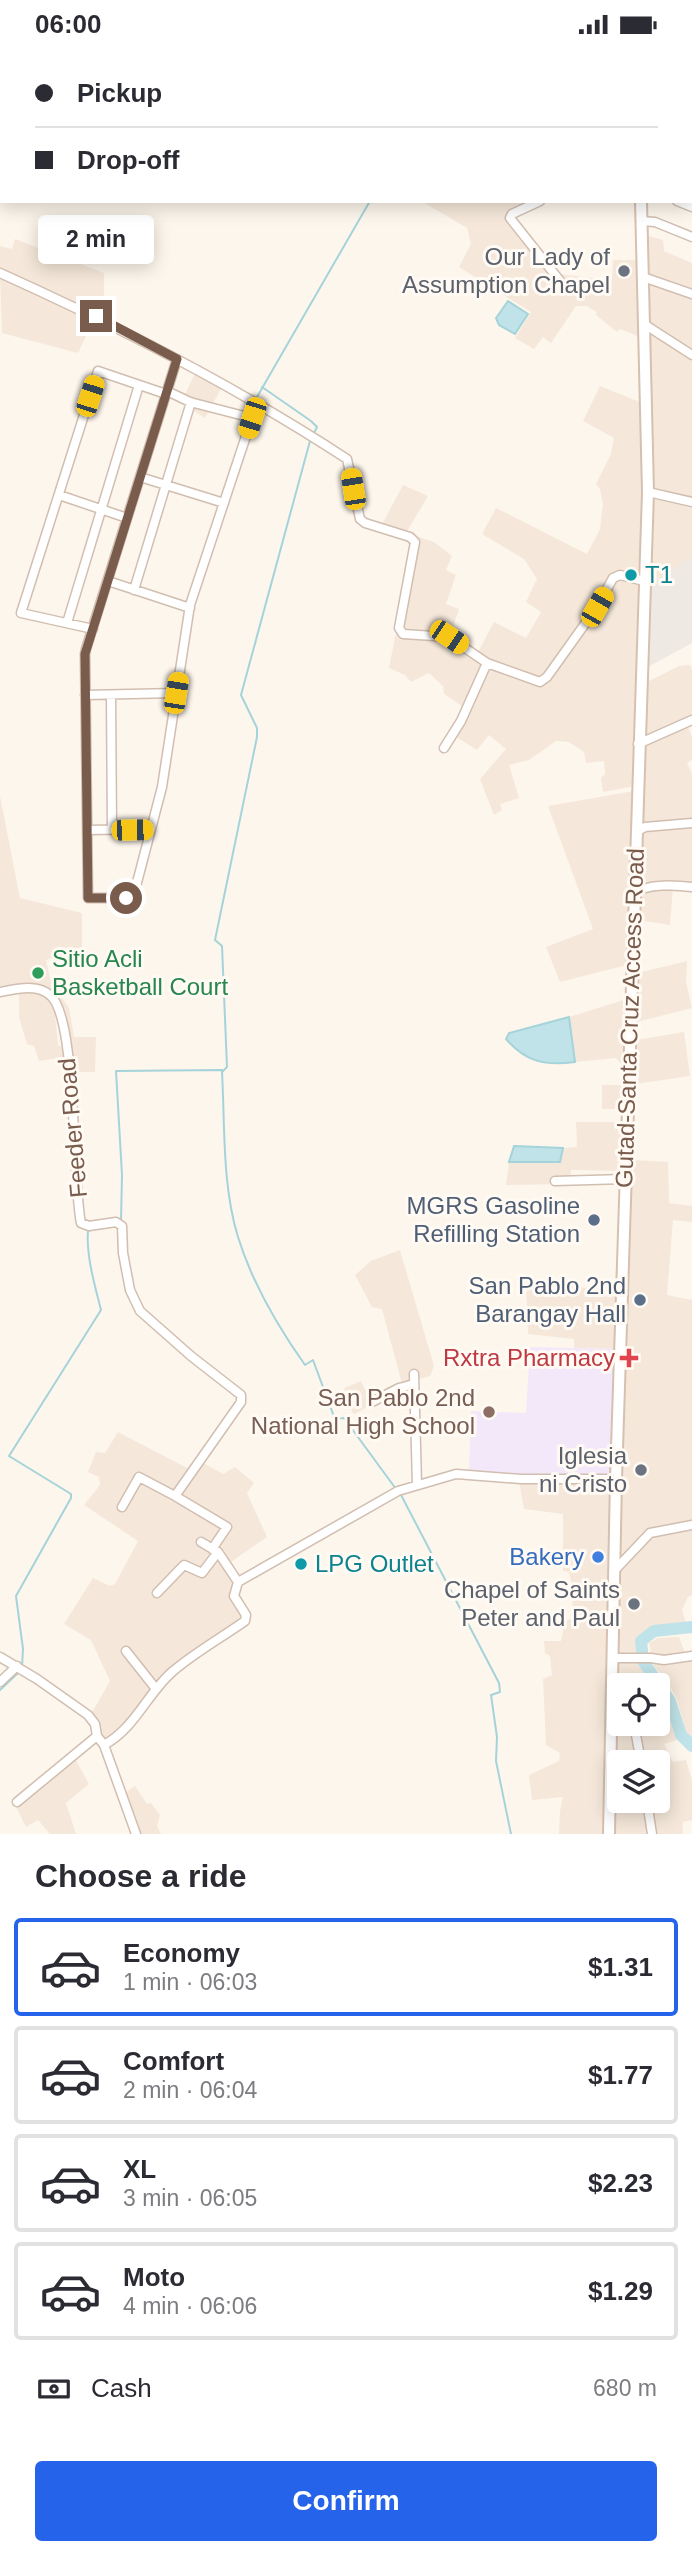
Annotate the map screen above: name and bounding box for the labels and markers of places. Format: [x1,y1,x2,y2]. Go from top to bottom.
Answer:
place label: Our Lady of Assumption Chapel [402,243,610,298]
marker: Our Lady of Assumption Chapel [616,263,632,279]
place label: T1 [645,561,673,588]
marker: T1 [623,567,639,583]
place label: Sitio Acli Basketball Court [52,945,228,1000]
marker: Sitio Acli Basketball Court [30,965,46,981]
place label: MGRS Gasoline Refilling Station [407,1192,580,1247]
marker: MGRS Gasoline Refilling Station [586,1212,602,1228]
place label: San Pablo 2nd Barangay Hall [469,1272,626,1327]
marker: San Pablo 2nd Barangay Hall [632,1292,648,1308]
place label: Rxtra Pharmacy [443,1344,615,1371]
marker: Rxtra Pharmacy [621,1350,637,1366]
place label: San Pablo 2nd National High School [251,1384,475,1439]
marker: San Pablo 2nd National High School [481,1404,497,1420]
place label: Iglesia ni Cristo [539,1442,628,1497]
marker: Iglesia ni Cristo [633,1462,649,1478]
place label: Bakery [509,1543,584,1570]
marker: Bakery [590,1549,606,1565]
place label: LPG Outlet [315,1550,434,1577]
marker: LPG Outlet [293,1556,309,1572]
place label: Chapel of Saints Peter and Paul [444,1576,620,1631]
marker: Chapel of Saints Peter and Paul [626,1596,642,1612]

